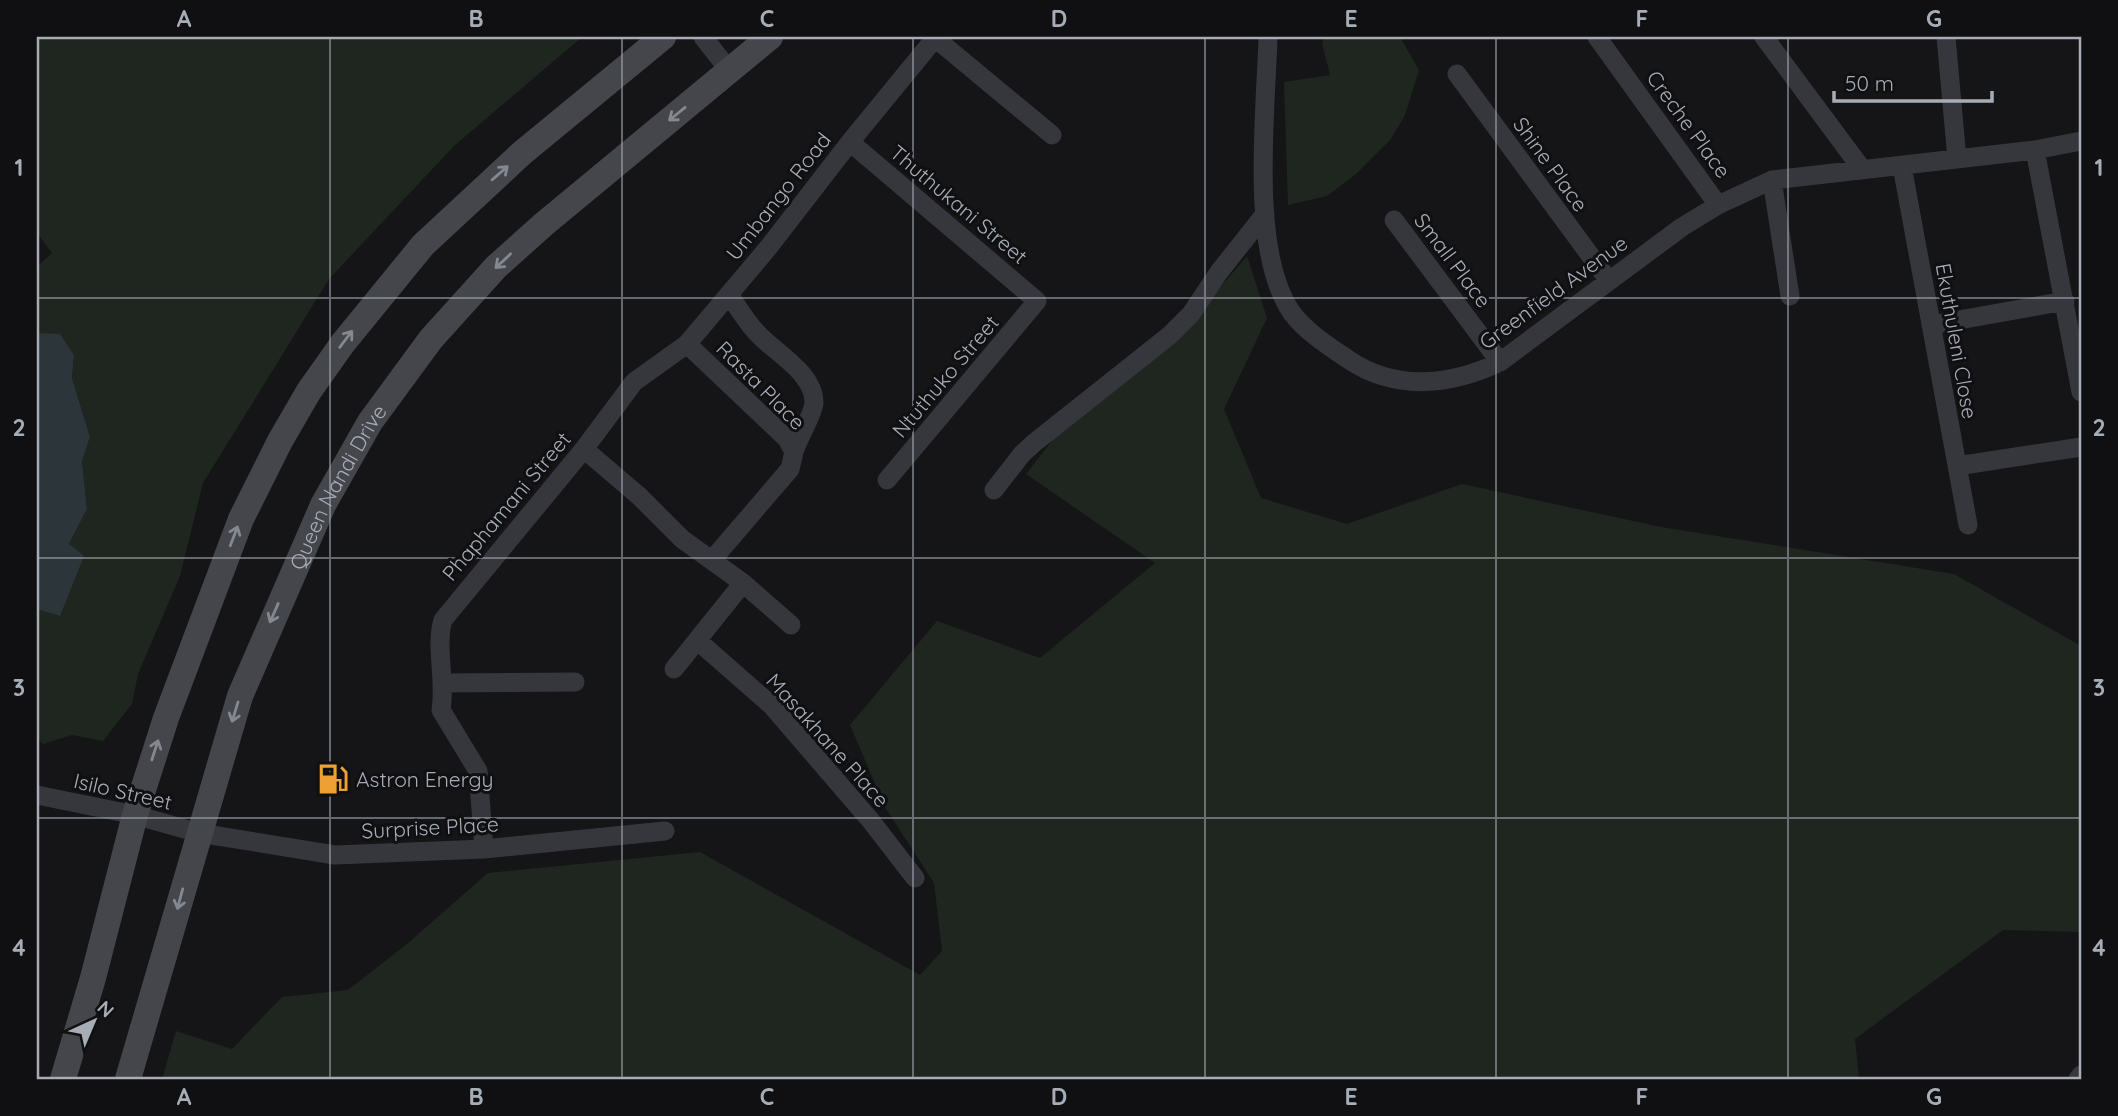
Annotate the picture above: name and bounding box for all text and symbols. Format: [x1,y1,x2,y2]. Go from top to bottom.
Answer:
text: A [177,4,192,33]
text: B [468,4,484,33]
text: C [760,4,774,33]
text: D [1051,4,1067,33]
text: E [1344,4,1358,33]
text: F [1636,4,1648,33]
text: G [1926,4,1942,33]
scale bar [1834,60,1992,104]
street label: Creche Place [1641,65,1737,183]
text: 50 m [1845,70,1894,96]
one-way arrow [668,106,686,121]
street label: Shine Place [1508,112,1594,216]
street label: Umbango Road [720,127,836,265]
street label: Thuthukani Street [885,139,1033,269]
text: 1 [15,153,23,182]
text: 1 [2095,153,2103,182]
one-way arrow [491,164,508,181]
street label: Small Place [1409,207,1497,313]
street label: Greenfield Avenue [1474,229,1632,355]
one-way arrow [495,252,512,269]
street label: Ekuthuleni Close [1931,261,1983,421]
street label: Ntuthuko Street [886,309,1004,443]
one-way arrow [339,330,353,349]
street label: Rasta Place [711,335,811,435]
street label: Queen Nandi Drive [284,399,392,574]
text: 2 [12,413,26,442]
text: 2 [2092,413,2106,442]
street label: Phaphamani Street [436,426,576,586]
one-way arrow [229,526,242,548]
one-way arrow [267,602,280,623]
street label: Masakhane Place [761,668,895,812]
text: 3 [13,673,25,702]
text: 3 [2093,673,2105,702]
one-way arrow [228,701,241,723]
one-way arrow [150,739,163,761]
fuel station icon: Astron Energy [316,762,350,796]
place label: Astron Energy [356,766,493,792]
street label: Isilo Street [71,767,175,815]
street label: Surprise Place [361,810,499,844]
one-way arrow [173,887,186,909]
text: 4 [12,933,26,962]
text: 4 [2092,933,2106,962]
north arrow [60,986,130,1056]
text: N [92,995,119,1022]
text: A [177,1082,192,1111]
text: B [468,1082,484,1111]
text: C [760,1082,774,1111]
text: D [1051,1082,1067,1111]
text: E [1344,1082,1358,1111]
text: F [1636,1082,1648,1111]
text: G [1926,1082,1942,1111]

